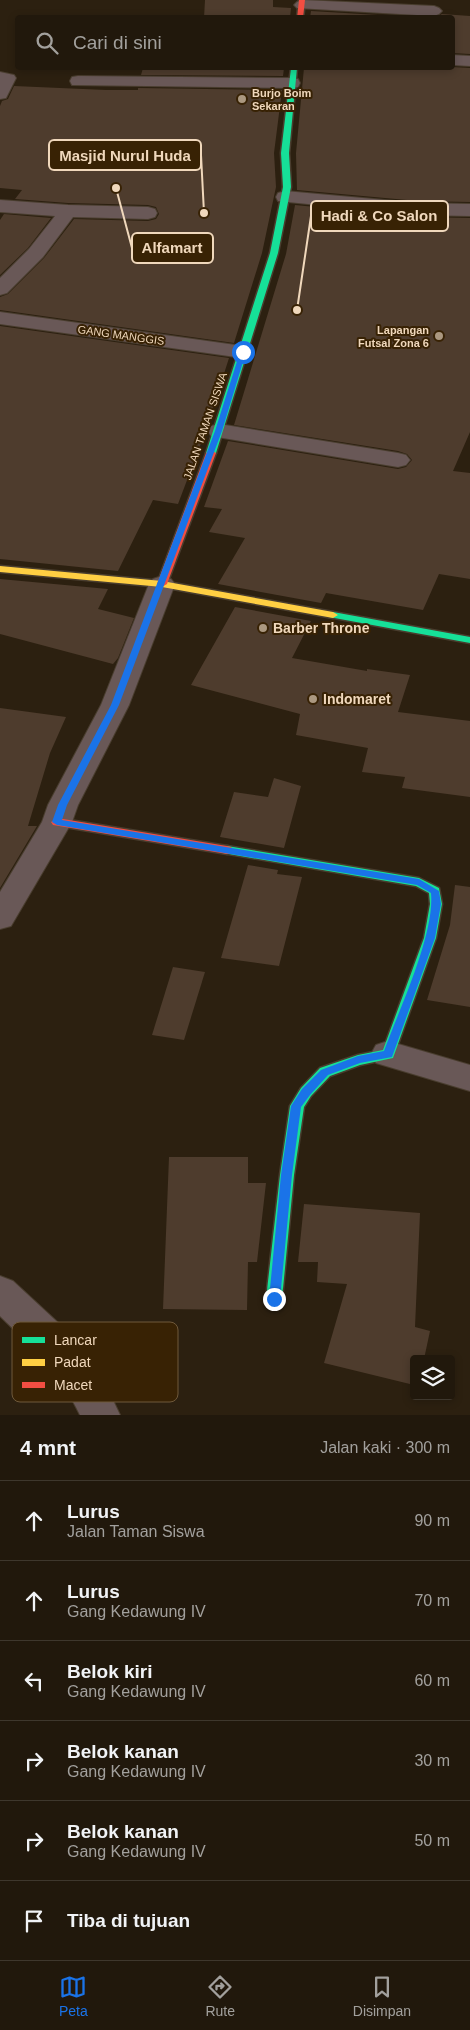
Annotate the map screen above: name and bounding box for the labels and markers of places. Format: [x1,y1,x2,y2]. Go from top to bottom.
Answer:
place label: Burjo Boim Sekaran [252,87,311,112]
marker: Burjo Boim Sekaran [236,93,248,105]
callout: Masjid Nurul Huda [49,140,201,170]
callout: Hadi & Co Salon [311,201,448,231]
callout: Alfamart [132,233,213,263]
place label: Lapangan Futsal Zona 6 [358,324,429,349]
marker: Lapangan Futsal Zona 6 [433,330,445,342]
place label: Barber Throne [273,620,370,636]
marker: Barber Throne [257,622,269,634]
place label: Indomaret [323,691,391,707]
marker: Indomaret [307,693,319,705]

